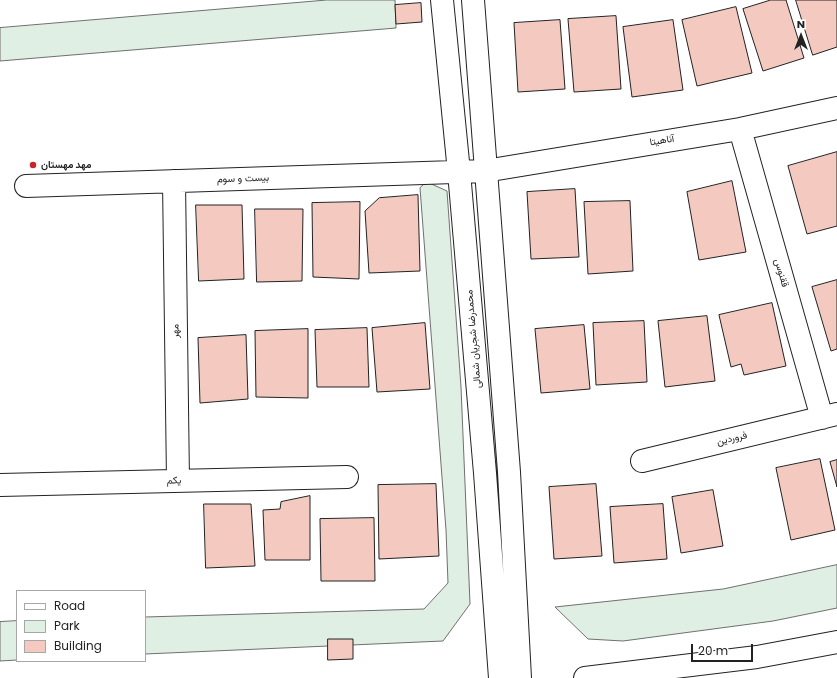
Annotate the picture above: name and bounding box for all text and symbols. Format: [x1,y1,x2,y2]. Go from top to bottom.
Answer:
north arrow [781,16,821,56]
text: N [797,16,805,32]
street label: آناهیتا [649,133,675,149]
place label: مهد مهستان [41,159,91,171]
marker: مهد مهستان [28,160,38,170]
street label: بیست و سوم [217,172,269,186]
street label: ققنوس [771,257,791,289]
street label: محمدرضا شجریان شمالی [464,289,484,389]
street label: مهر [170,324,182,338]
street label: فروردین [716,430,748,448]
street label: یکم [167,475,181,487]
legend [16,590,146,662]
text: Road [54,597,85,614]
text: Park [54,617,80,634]
scale bar [693,636,755,662]
text: Building [54,637,102,654]
text: 20 m [698,642,728,659]

